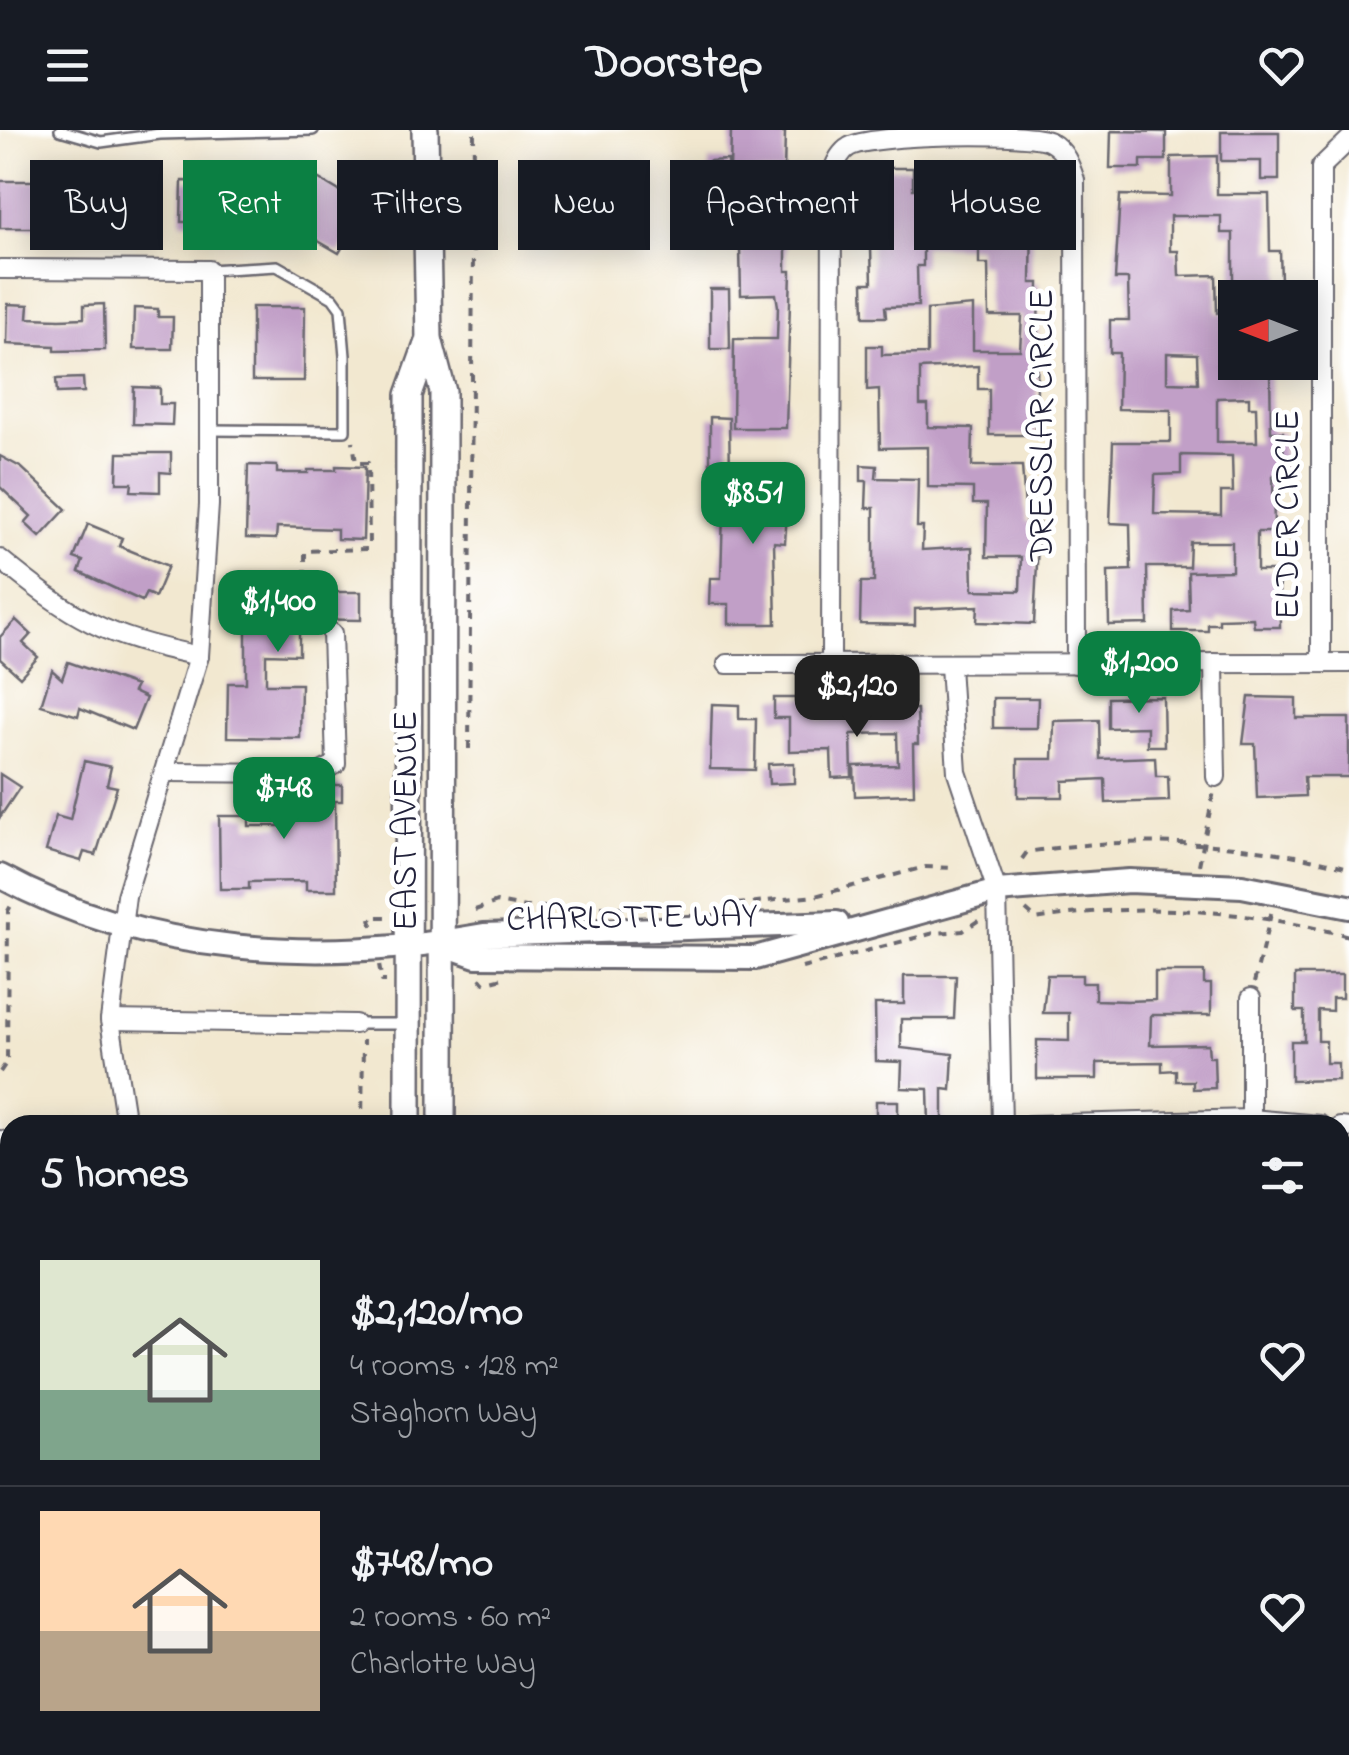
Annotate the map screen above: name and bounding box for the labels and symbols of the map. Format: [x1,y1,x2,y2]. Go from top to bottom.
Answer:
north arrow [1218,280,1318,380]
street label: DRESSLAR CIRCLE [1018,289,1069,562]
street label: ELDER CIRCLE [1264,410,1315,620]
pin: $851 [694,462,812,547]
pin: $1,400 [197,570,359,655]
pin: $1,200 [1058,631,1220,716]
pin: $2,120 [776,655,938,740]
street label: EAST AVENUE [382,711,433,931]
pin: $748 [225,757,343,842]
street label: CHARLOTTE WAY [506,891,758,947]

